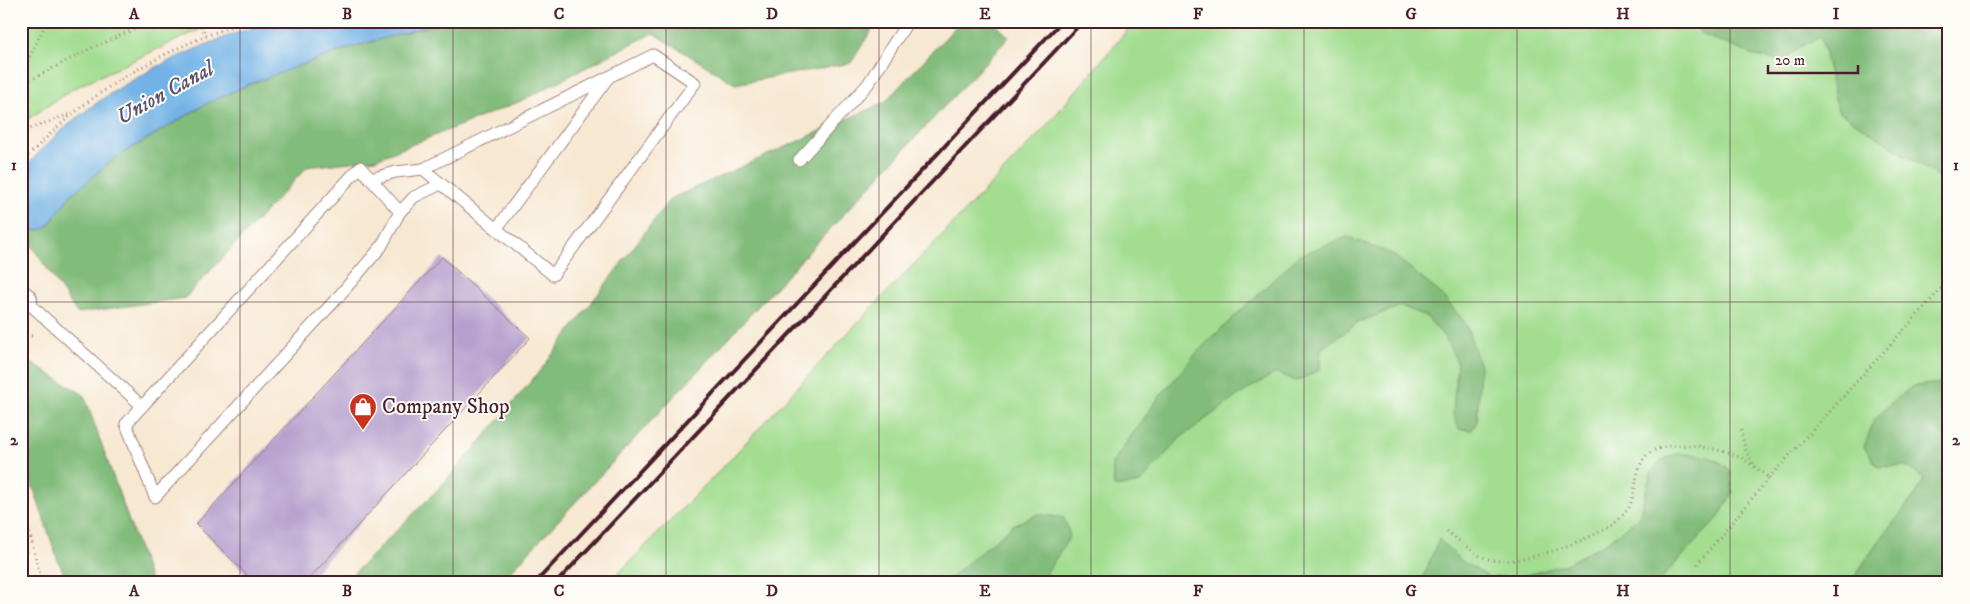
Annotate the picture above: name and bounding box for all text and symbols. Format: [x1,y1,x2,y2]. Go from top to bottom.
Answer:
text: A [128,4,140,24]
text: B [342,4,352,24]
text: C [554,4,564,24]
text: D [766,4,778,24]
text: E [979,4,991,24]
text: F [1193,4,1203,24]
text: G [1405,4,1417,24]
text: H [1616,4,1630,24]
text: I [1833,4,1840,24]
scale bar [1768,42,1858,74]
text: 20 m [1775,51,1805,70]
water label: Union Canal [112,54,220,131]
text: 1 [11,155,17,175]
text: 1 [1953,155,1959,175]
shop icon: Company Shop [348,392,378,431]
place label: Company Shop [382,394,509,420]
text: 2 [10,430,19,450]
text: 2 [1952,430,1961,450]
text: A [128,581,140,601]
text: B [342,581,352,601]
text: C [554,581,564,601]
text: D [766,581,778,601]
text: E [979,581,991,601]
text: F [1193,581,1203,601]
text: G [1405,581,1417,601]
text: H [1616,581,1630,601]
text: I [1833,581,1840,601]

